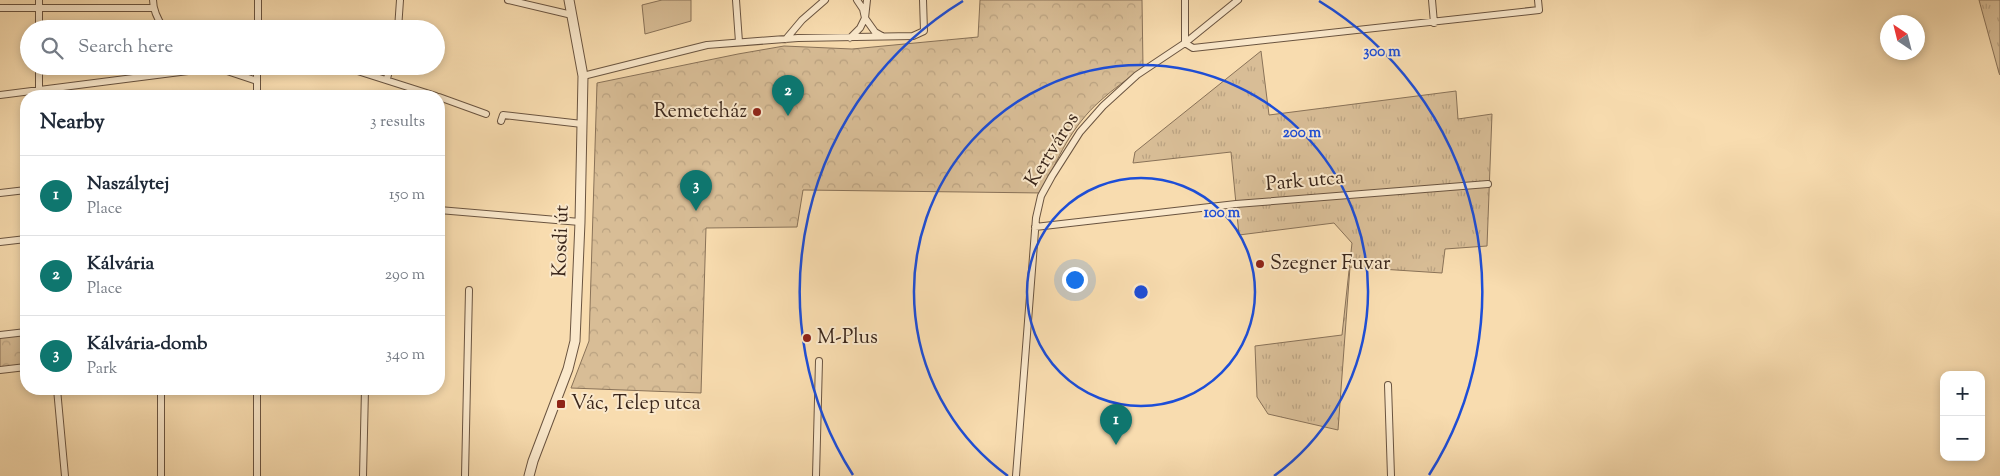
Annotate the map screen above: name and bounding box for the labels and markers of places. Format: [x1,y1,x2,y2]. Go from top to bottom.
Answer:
pin: 2 [772,75,804,116]
place label: Remeteház [654,98,747,127]
marker: Remeteház [751,106,763,118]
pin: 3 [680,170,712,211]
place label: Szegner Fuvar [1270,250,1391,279]
marker: Szegner Fuvar [1254,258,1266,270]
centre of rings [1132,283,1150,301]
place label: M-Plus [817,324,878,353]
marker: M-Plus [801,332,813,344]
place label: Vác, Telep utca [571,390,701,419]
marker: Vác, Telep utca [555,398,567,410]
pin: 1 [1100,404,1132,445]

